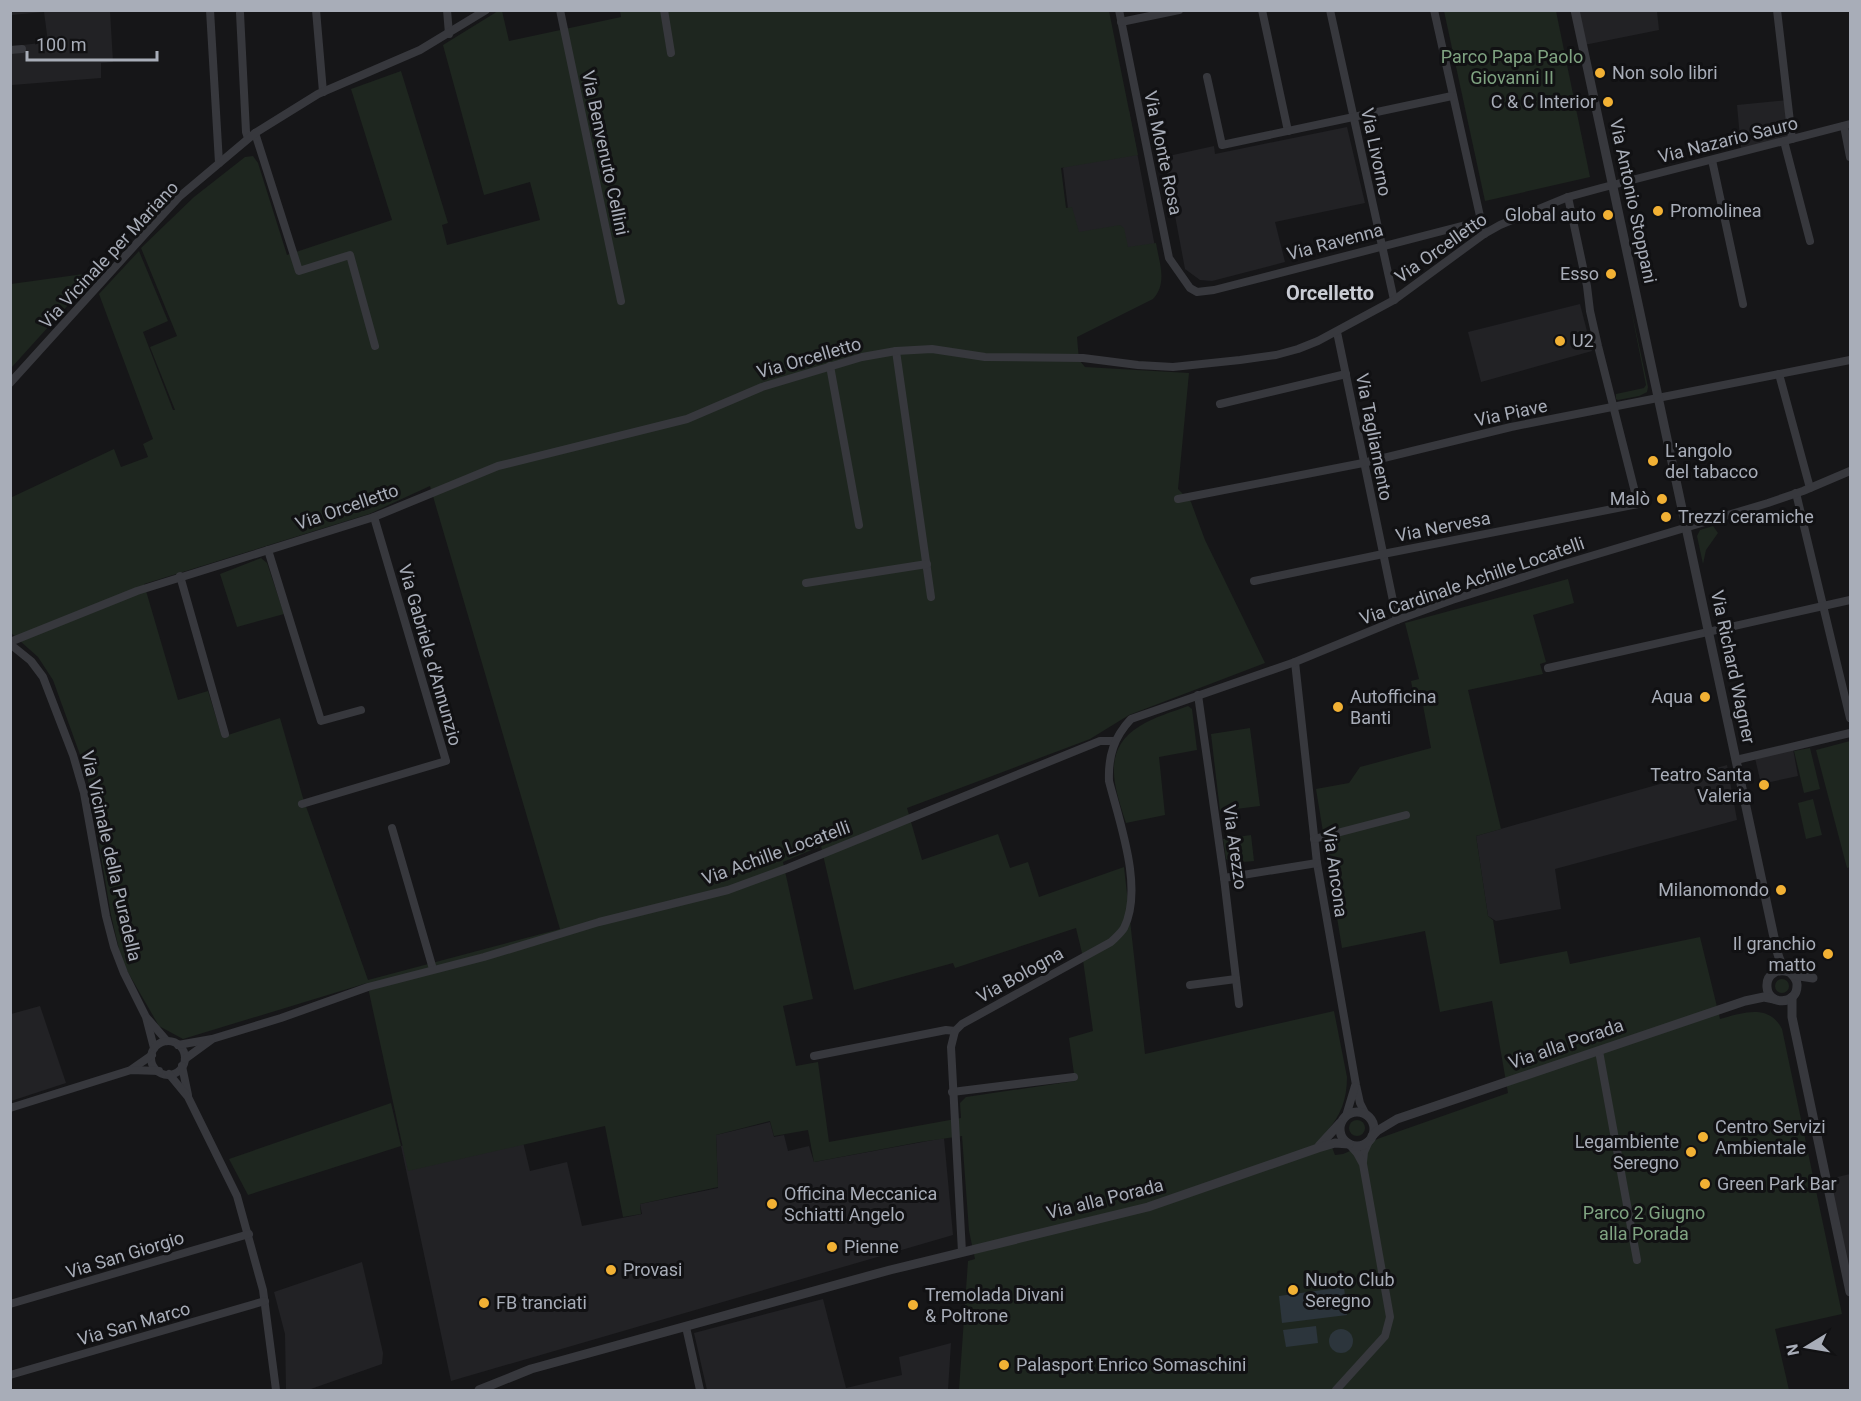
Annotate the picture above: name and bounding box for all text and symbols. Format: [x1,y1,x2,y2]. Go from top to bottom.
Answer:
scale bar [27,24,158,62]
text: 100 m [36,34,87,55]
park label: Parco Papa Paolo Giovanni II [1441,46,1583,88]
place label: Non solo libri [1612,62,1718,83]
marker: Non solo libri [1593,66,1607,80]
street label: Via Benvenuto Cellini [578,69,633,237]
street label: Via Monte Rosa [1140,89,1187,217]
place label: C & C Interior [1491,91,1596,112]
marker: C & C Interior [1601,95,1615,109]
street label: Via Livorno [1357,106,1396,198]
street label: Via Nazario Sauro [1656,112,1800,167]
street label: Via Antonio Stoppani [1606,117,1661,285]
street label: Via Vicinale per Mariano [35,177,182,333]
place label: Promolinea [1670,200,1762,221]
place label: Global auto [1505,204,1596,225]
marker: Promolinea [1651,204,1665,218]
street label: Via Orcelletto [1391,208,1491,287]
marker: Global auto [1601,208,1615,222]
street label: Via Ravenna [1284,219,1385,264]
place label: Esso [1560,263,1599,284]
marker: Esso [1604,267,1618,281]
district label: Orcelletto [1286,281,1374,305]
place label: U2 [1572,330,1594,351]
street label: Via Orcelletto [754,333,863,382]
marker: U2 [1553,334,1567,348]
street label: Via Tagliamento [1352,371,1397,502]
street label: Via Piave [1473,395,1549,430]
place label: L'angolo del tabacco [1665,440,1758,482]
marker: L'angolo del tabacco [1646,454,1660,468]
street label: Via Orcelletto [293,479,401,534]
place label: Malò [1610,488,1650,509]
marker: Malò [1655,492,1669,506]
place label: Trezzi ceramiche [1678,506,1814,527]
street label: Via Nervesa [1394,507,1492,546]
marker: Trezzi ceramiche [1659,510,1673,524]
street label: Via Cardinale Achille Locatelli [1357,532,1587,629]
street label: Via Gabriele d'Annunzio [394,562,466,748]
street label: Via Richard Wagner [1707,588,1760,746]
place label: Autofficina Banti [1350,686,1436,728]
place label: Aqua [1651,686,1693,707]
marker: Aqua [1698,690,1712,704]
marker: Autofficina Banti [1331,700,1345,714]
street label: Via Vicinale della Puradella [77,748,146,963]
place label: Teatro Santa Valeria [1650,764,1752,806]
marker: Teatro Santa Valeria [1757,778,1771,792]
street label: Via Arezzo [1219,803,1252,891]
street label: Via Achille Locatelli [699,816,853,889]
street label: Via Ancona [1319,825,1352,919]
place label: Milanomondo [1658,879,1769,900]
marker: Milanomondo [1774,883,1788,897]
place label: Il granchio matto [1733,933,1816,975]
street label: Via Bologna [973,942,1067,1007]
marker: Il granchio matto [1821,947,1835,961]
street label: Via alla Porada [1506,1014,1626,1073]
place label: Centro Servizi Ambientale [1715,1116,1826,1158]
marker: Centro Servizi Ambientale [1696,1130,1710,1144]
place label: Legambiente Seregno [1575,1131,1679,1173]
marker: Legambiente Seregno [1684,1145,1698,1159]
place label: Green Park Bar [1717,1173,1837,1194]
street label: Via alla Porada [1044,1174,1166,1223]
marker: Green Park Bar [1698,1177,1712,1191]
place label: Officina Meccanica Schiatti Angelo [784,1183,937,1225]
marker: Officina Meccanica Schiatti Angelo [765,1197,779,1211]
park label: Parco 2 Giugno alla Porada [1583,1202,1705,1244]
street label: Via San Giorgio [63,1227,187,1282]
place label: Pienne [844,1236,899,1257]
marker: Pienne [825,1240,839,1254]
place label: Provasi [623,1259,682,1280]
marker: Provasi [604,1263,618,1277]
place label: Nuoto Club Seregno [1305,1269,1395,1311]
marker: Nuoto Club Seregno [1286,1283,1300,1297]
place label: Tremolada Divani & Poltrone [925,1284,1064,1326]
place label: FB tranciati [496,1292,587,1313]
marker: FB tranciati [477,1296,491,1310]
street label: Via San Marco [75,1297,193,1350]
marker: Tremolada Divani & Poltrone [906,1298,920,1312]
north arrow [1777,1317,1837,1377]
text: N [1782,1342,1803,1357]
place label: Palasport Enrico Somaschini [1016,1354,1246,1375]
marker: Palasport Enrico Somaschini [997,1358,1011,1372]

